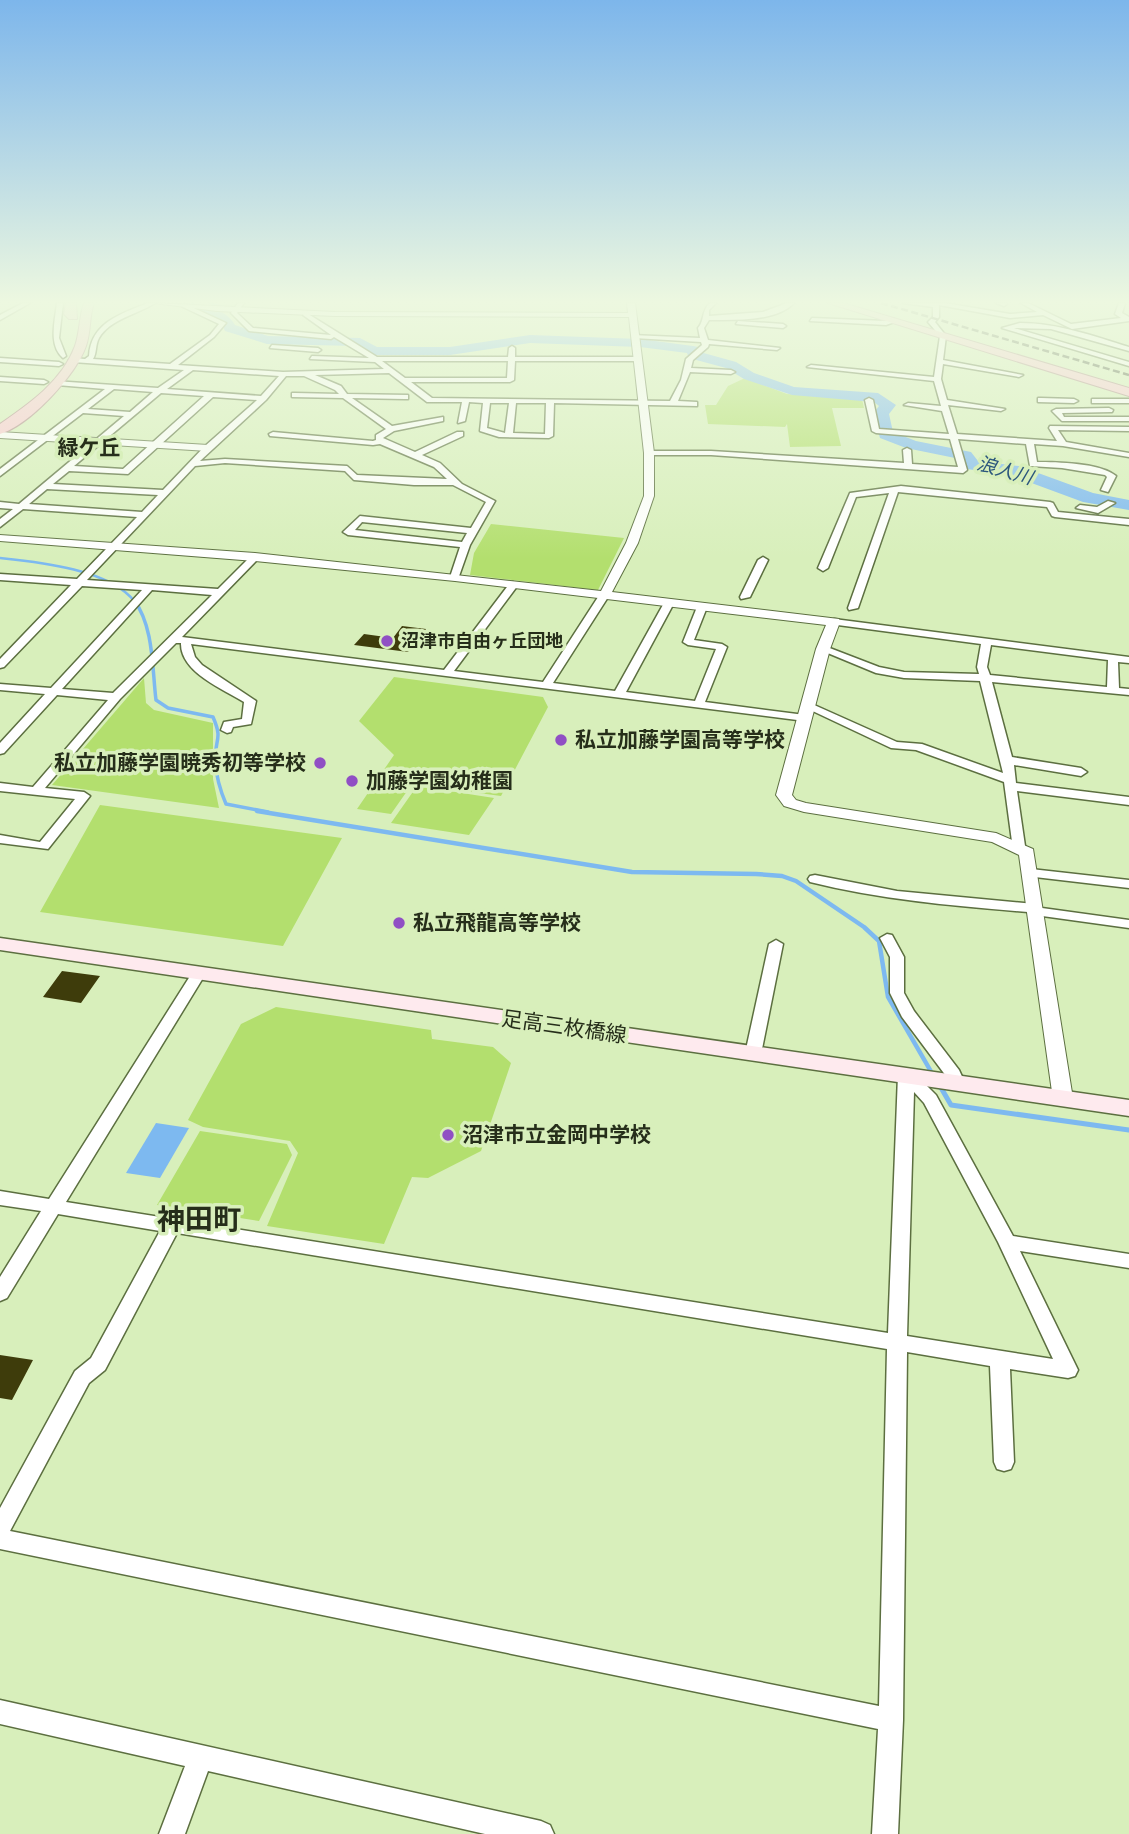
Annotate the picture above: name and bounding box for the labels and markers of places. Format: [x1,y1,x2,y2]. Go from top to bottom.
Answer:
place label: 沼津市自由ヶ丘団地 [401,629,563,651]
marker: 沼津市自由ヶ丘団地 [379,633,395,649]
place label: 私立加藤学園高等学校 [575,726,785,751]
marker: 私立加藤学園高等学校 [553,732,569,748]
place label: 私立加藤学園暁秀初等学校 [54,749,306,774]
marker: 私立加藤学園暁秀初等学校 [312,755,328,771]
place label: 加藤学園幼稚園 [366,767,513,792]
marker: 加藤学園幼稚園 [344,773,360,789]
place label: 私立飛龍高等学校 [413,909,581,934]
marker: 私立飛龍高等学校 [391,915,407,931]
place label: 沼津市立金岡中学校 [462,1121,651,1146]
marker: 沼津市立金岡中学校 [440,1127,456,1143]

